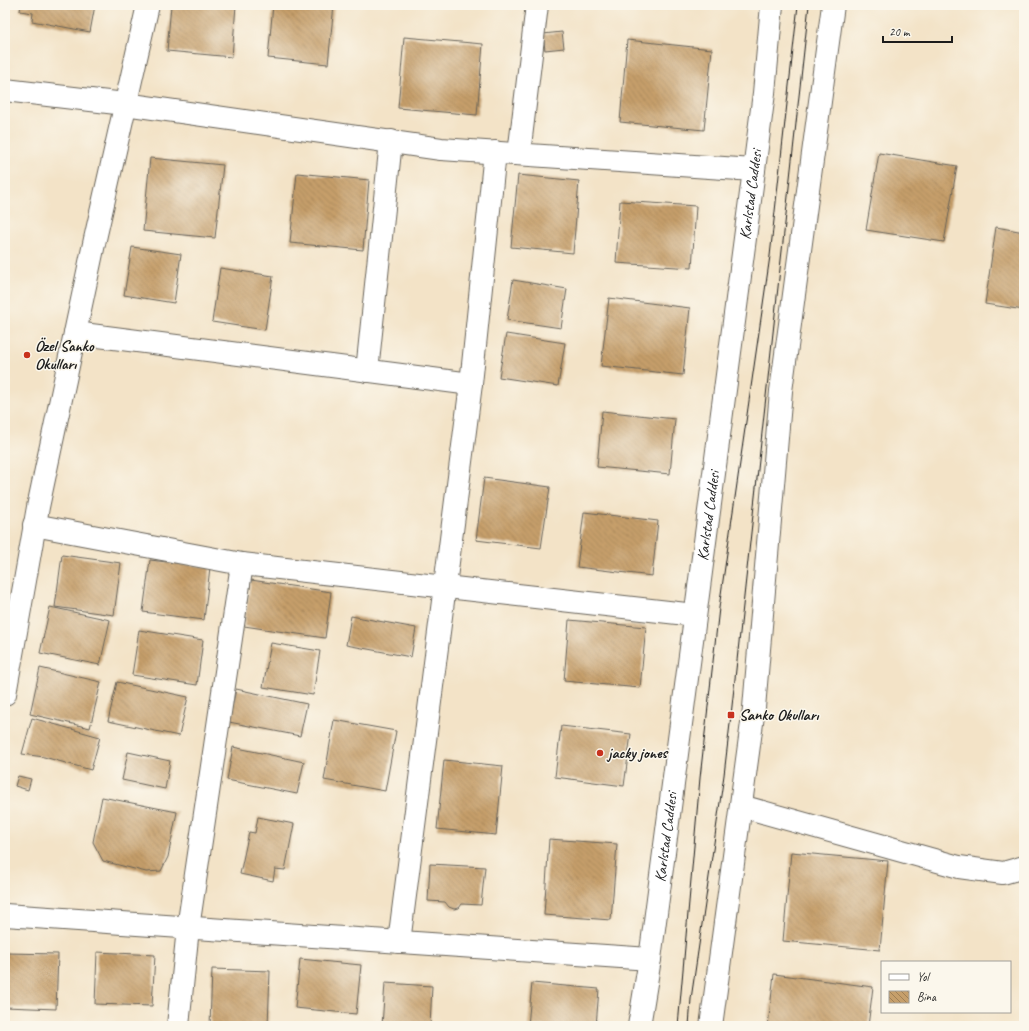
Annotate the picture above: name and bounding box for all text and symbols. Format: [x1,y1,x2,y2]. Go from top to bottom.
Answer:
scale bar [883,18,952,44]
text: 20 m [889,24,911,40]
street label: Karlstad Caddesi [735,146,767,241]
place label: Özel Sanko Okulları [35,336,95,374]
marker: Özel Sanko Okulları [22,350,32,360]
street label: Karlstad Caddesi [693,468,725,562]
place label: Sanko Okulları [739,705,819,725]
marker: Sanko Okulları [726,710,736,720]
place label: jacky jones [606,743,669,763]
marker: jacky jones [595,748,605,758]
street label: Karlstad Caddesi [650,789,682,883]
legend [881,961,1011,1013]
text: Yol [917,969,931,985]
text: Bina [917,989,937,1005]

